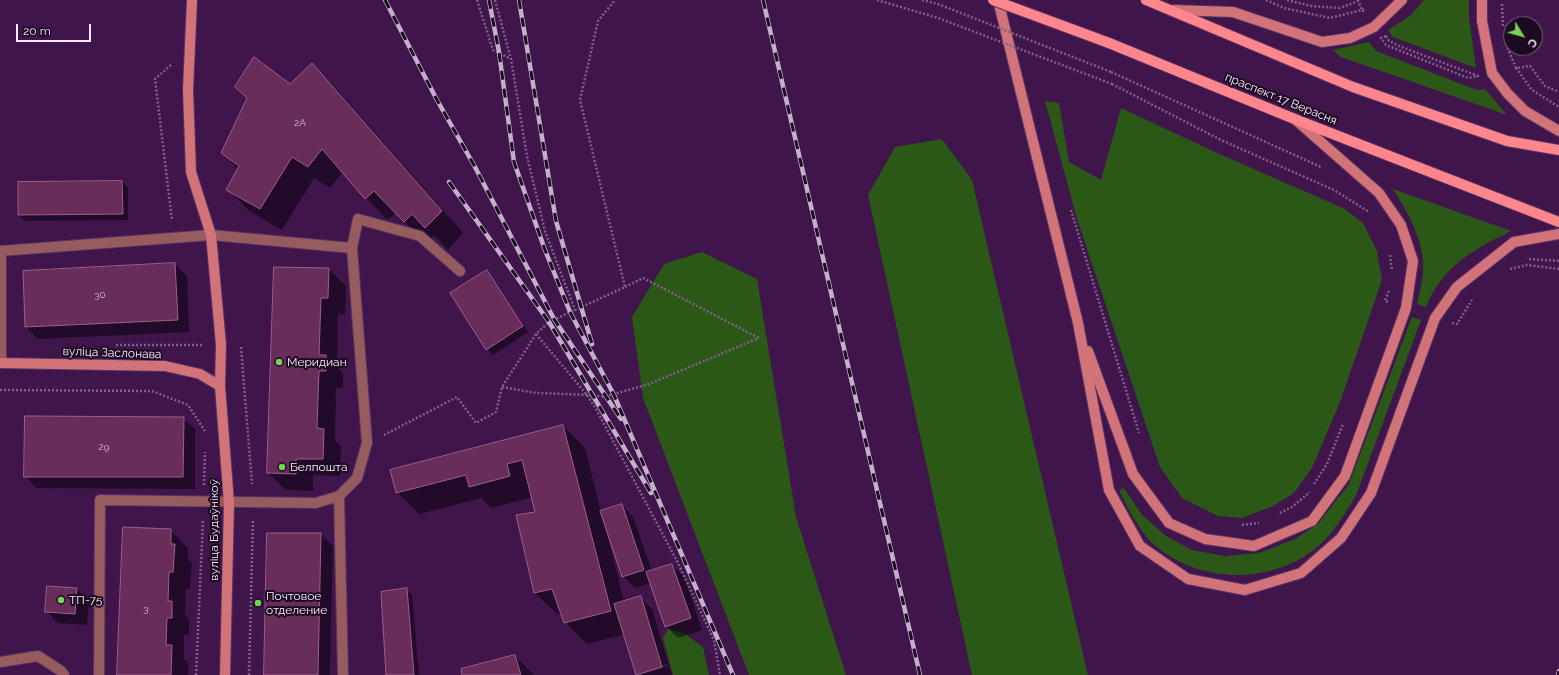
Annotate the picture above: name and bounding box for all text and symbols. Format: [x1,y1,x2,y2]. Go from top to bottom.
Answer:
scale bar [18,16,93,42]
north arrow [1503,16,1543,56]
text: 20 m [23,24,51,38]
text: С [1525,36,1540,50]
street label: праспект 17 Верасня [1223,70,1339,128]
house number: 2А [294,117,306,129]
house number: 30 [94,289,106,301]
street label: вуліца Заслонава [62,344,162,362]
place label: Меридиан [287,355,347,369]
marker: Меридиан [274,357,284,367]
house number: 29 [98,441,110,453]
place label: Белпошта [290,460,347,474]
marker: Белпошта [277,462,287,472]
street label: вуліца Будаўнікоў [207,479,221,581]
place label: Почтовое отделение [266,589,327,617]
place label: ТП-75 [69,593,102,607]
marker: ТП-75 [56,595,66,605]
marker: Почтовое отделение [253,598,263,608]
house number: 3 [143,603,149,615]

